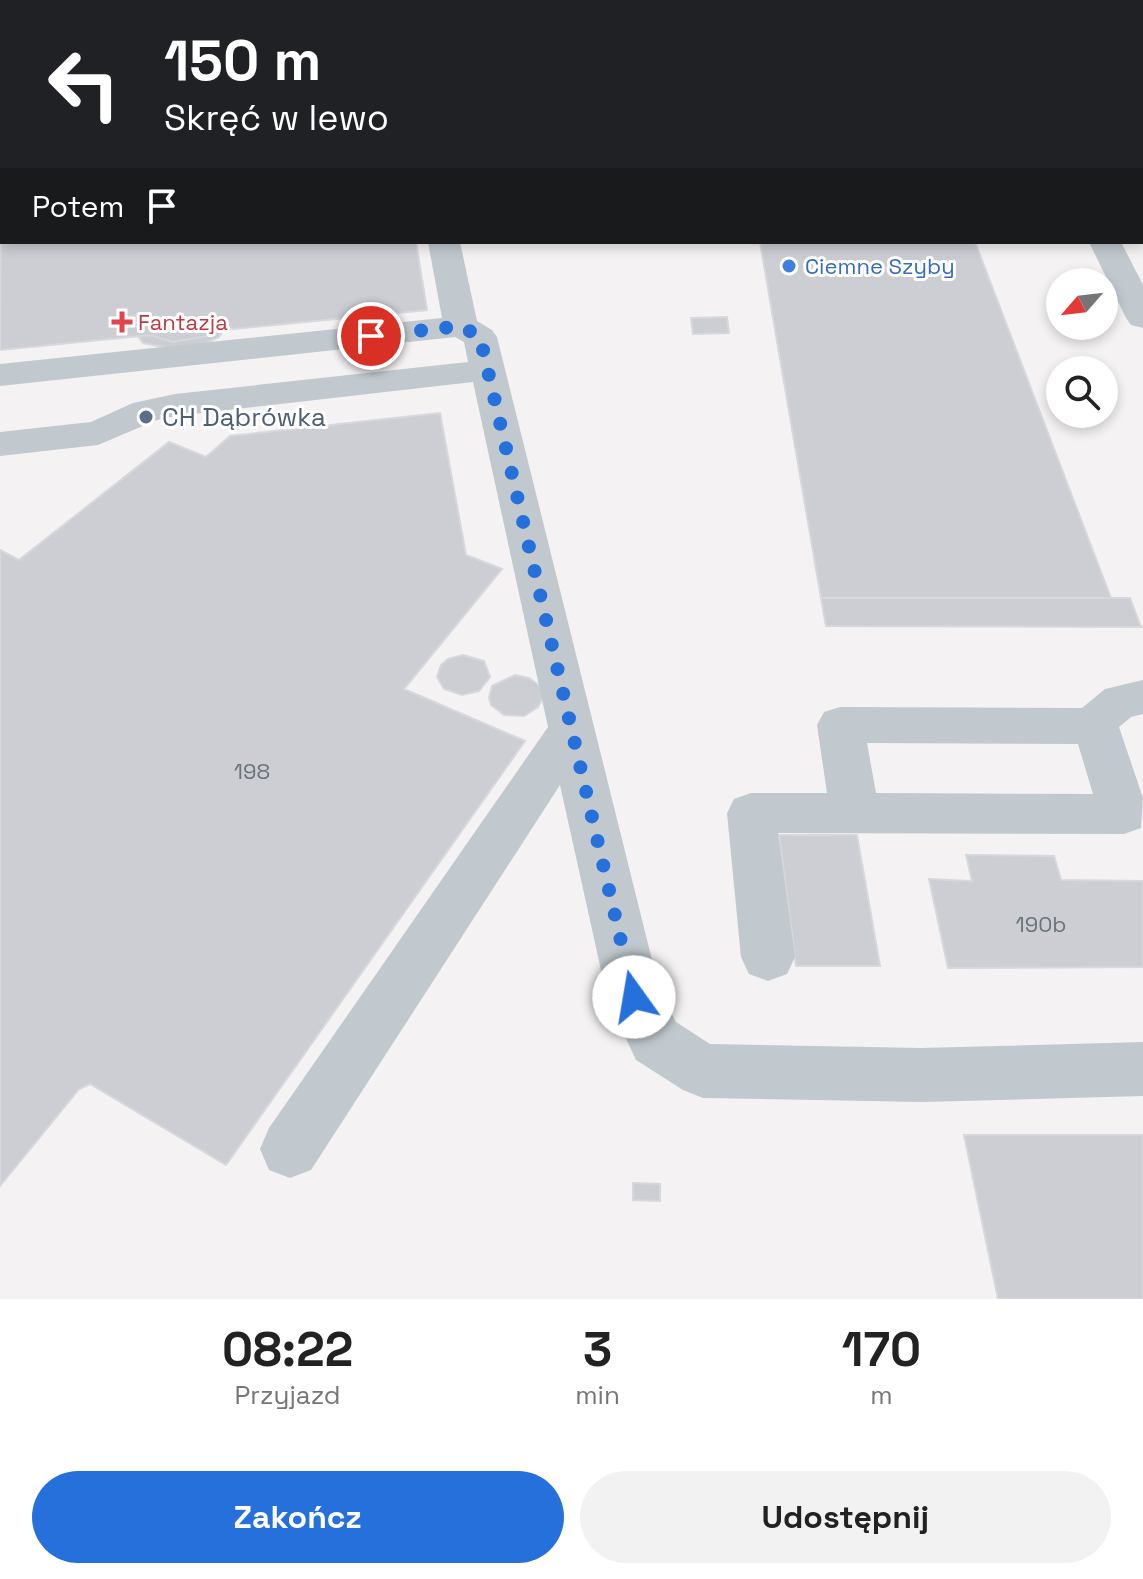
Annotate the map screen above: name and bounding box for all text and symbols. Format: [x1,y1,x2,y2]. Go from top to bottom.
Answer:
text: 150 m [164,25,321,96]
icon: left [32,32,136,136]
text: Skręć w lewo [164,95,389,141]
icon: arrive [140,184,184,228]
text: Potem [32,187,124,226]
place label: Ciemne Szyby [805,252,955,280]
marker: Ciemne Szyby [780,257,798,275]
north arrow [1046,268,1118,340]
map controls [1046,268,1118,428]
pin [337,302,405,370]
place label: Fantazja [138,308,228,336]
marker: Fantazja [113,313,131,331]
icon: arrive [349,314,393,358]
button: search [1046,356,1118,428]
place label: CH Dąbrówka [162,400,326,434]
marker: CH Dąbrówka [137,408,155,426]
house number: 198 [234,757,270,785]
house number: 190b [1016,910,1066,938]
position arrow [592,955,676,1039]
text: 08:22 [222,1319,353,1380]
text: 3 [583,1319,612,1380]
text: 170 [842,1319,921,1380]
text: Przyjazd [235,1378,341,1412]
text: min [575,1378,620,1412]
text: m [870,1378,893,1412]
button: Zakończ [32,1471,564,1563]
button: Udostępnij [580,1471,1111,1563]

